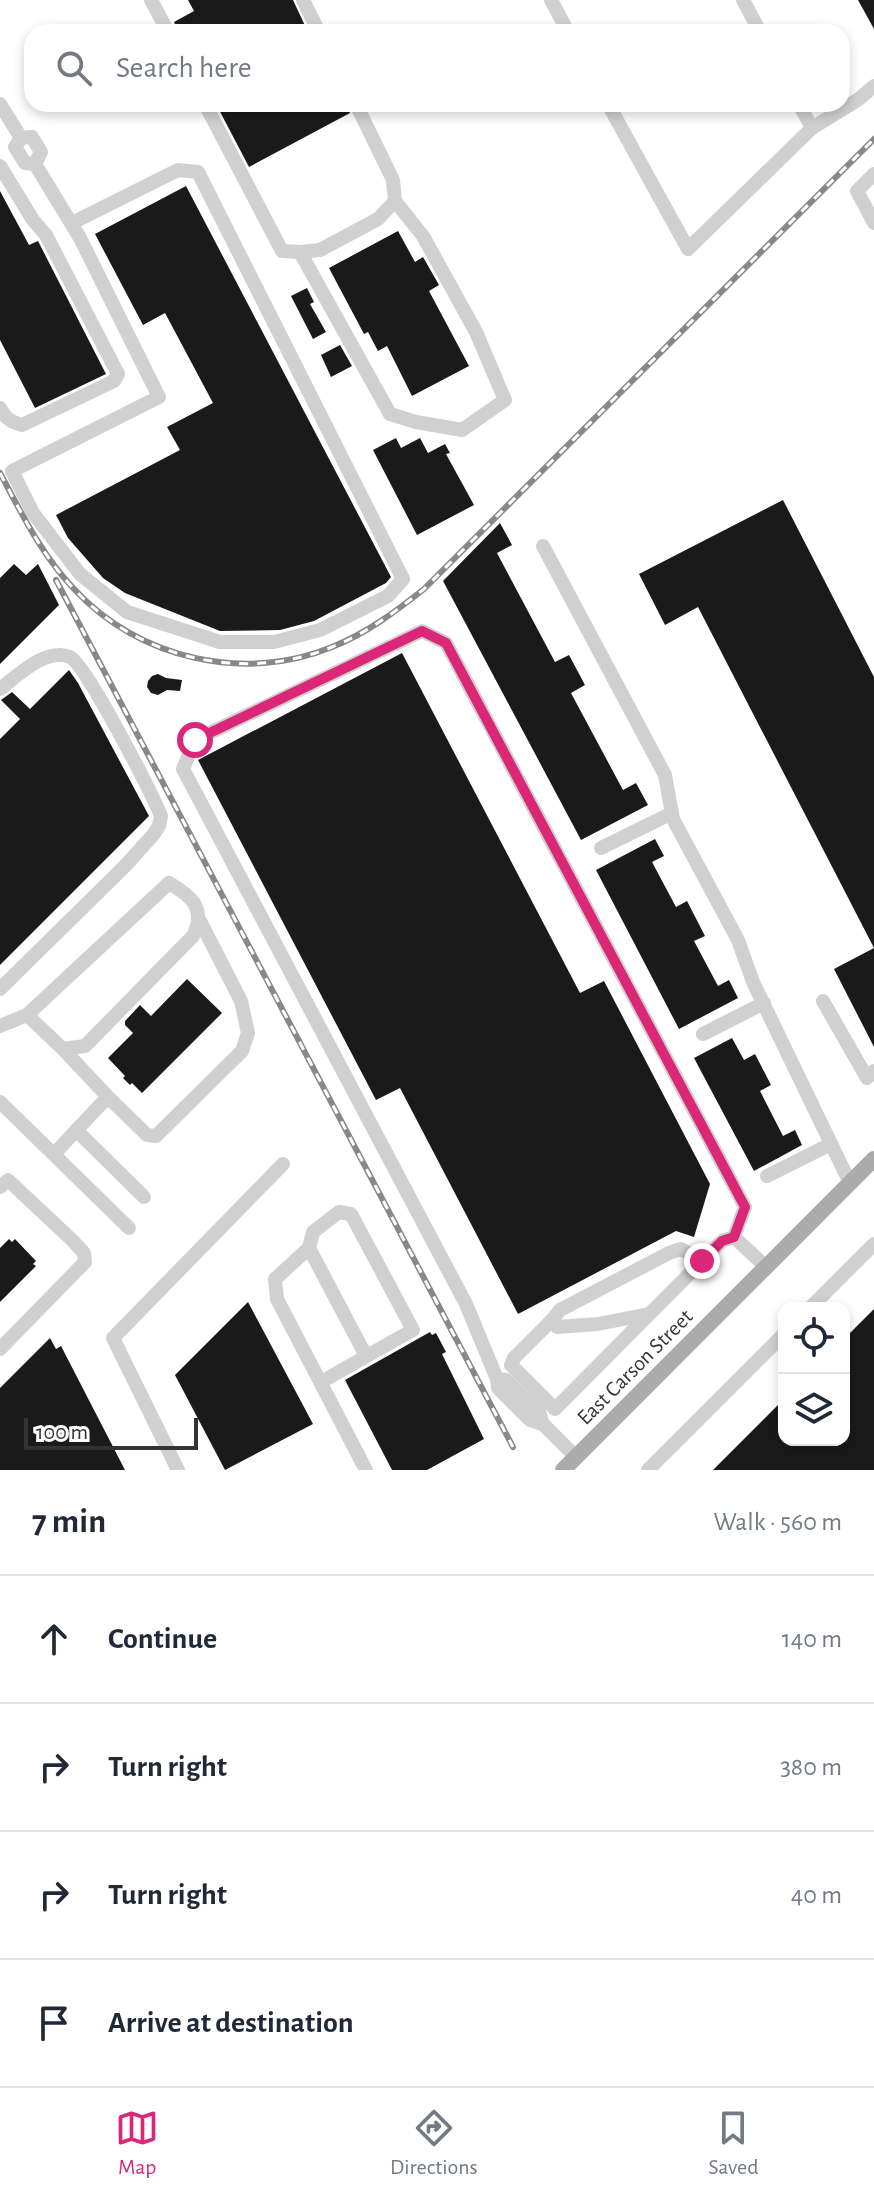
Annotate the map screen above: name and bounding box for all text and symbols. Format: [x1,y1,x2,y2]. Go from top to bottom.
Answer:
search box [24,24,850,112]
icon: search [52,46,96,90]
text: Search here [116,53,252,83]
route start [177,722,213,758]
route end [684,1243,720,1279]
map controls [778,1302,850,1446]
button: locate [778,1302,850,1374]
street label: East Carson Street [573,1305,697,1429]
button: layers [778,1374,850,1446]
scale bar [24,1414,198,1450]
text: 100 m [36,1421,88,1443]
text: 7 min [32,1505,106,1539]
text: Walk · 560 m [713,1509,842,1535]
icon: ahead [32,1617,76,1661]
text: Continue [108,1624,217,1654]
text: 140 m [782,1626,842,1652]
icon: right [32,1745,76,1789]
text: Turn right [108,1752,227,1782]
text: 380 m [780,1754,842,1780]
icon: right [32,1873,76,1917]
text: Turn right [108,1880,227,1910]
text: 40 m [791,1882,842,1908]
icon: arrive [32,2001,76,2045]
text: Arrive at destination [108,2008,354,2038]
tab: Map [115,2106,159,2180]
tab: Directions [390,2106,478,2180]
tab: Saved [708,2106,759,2180]

